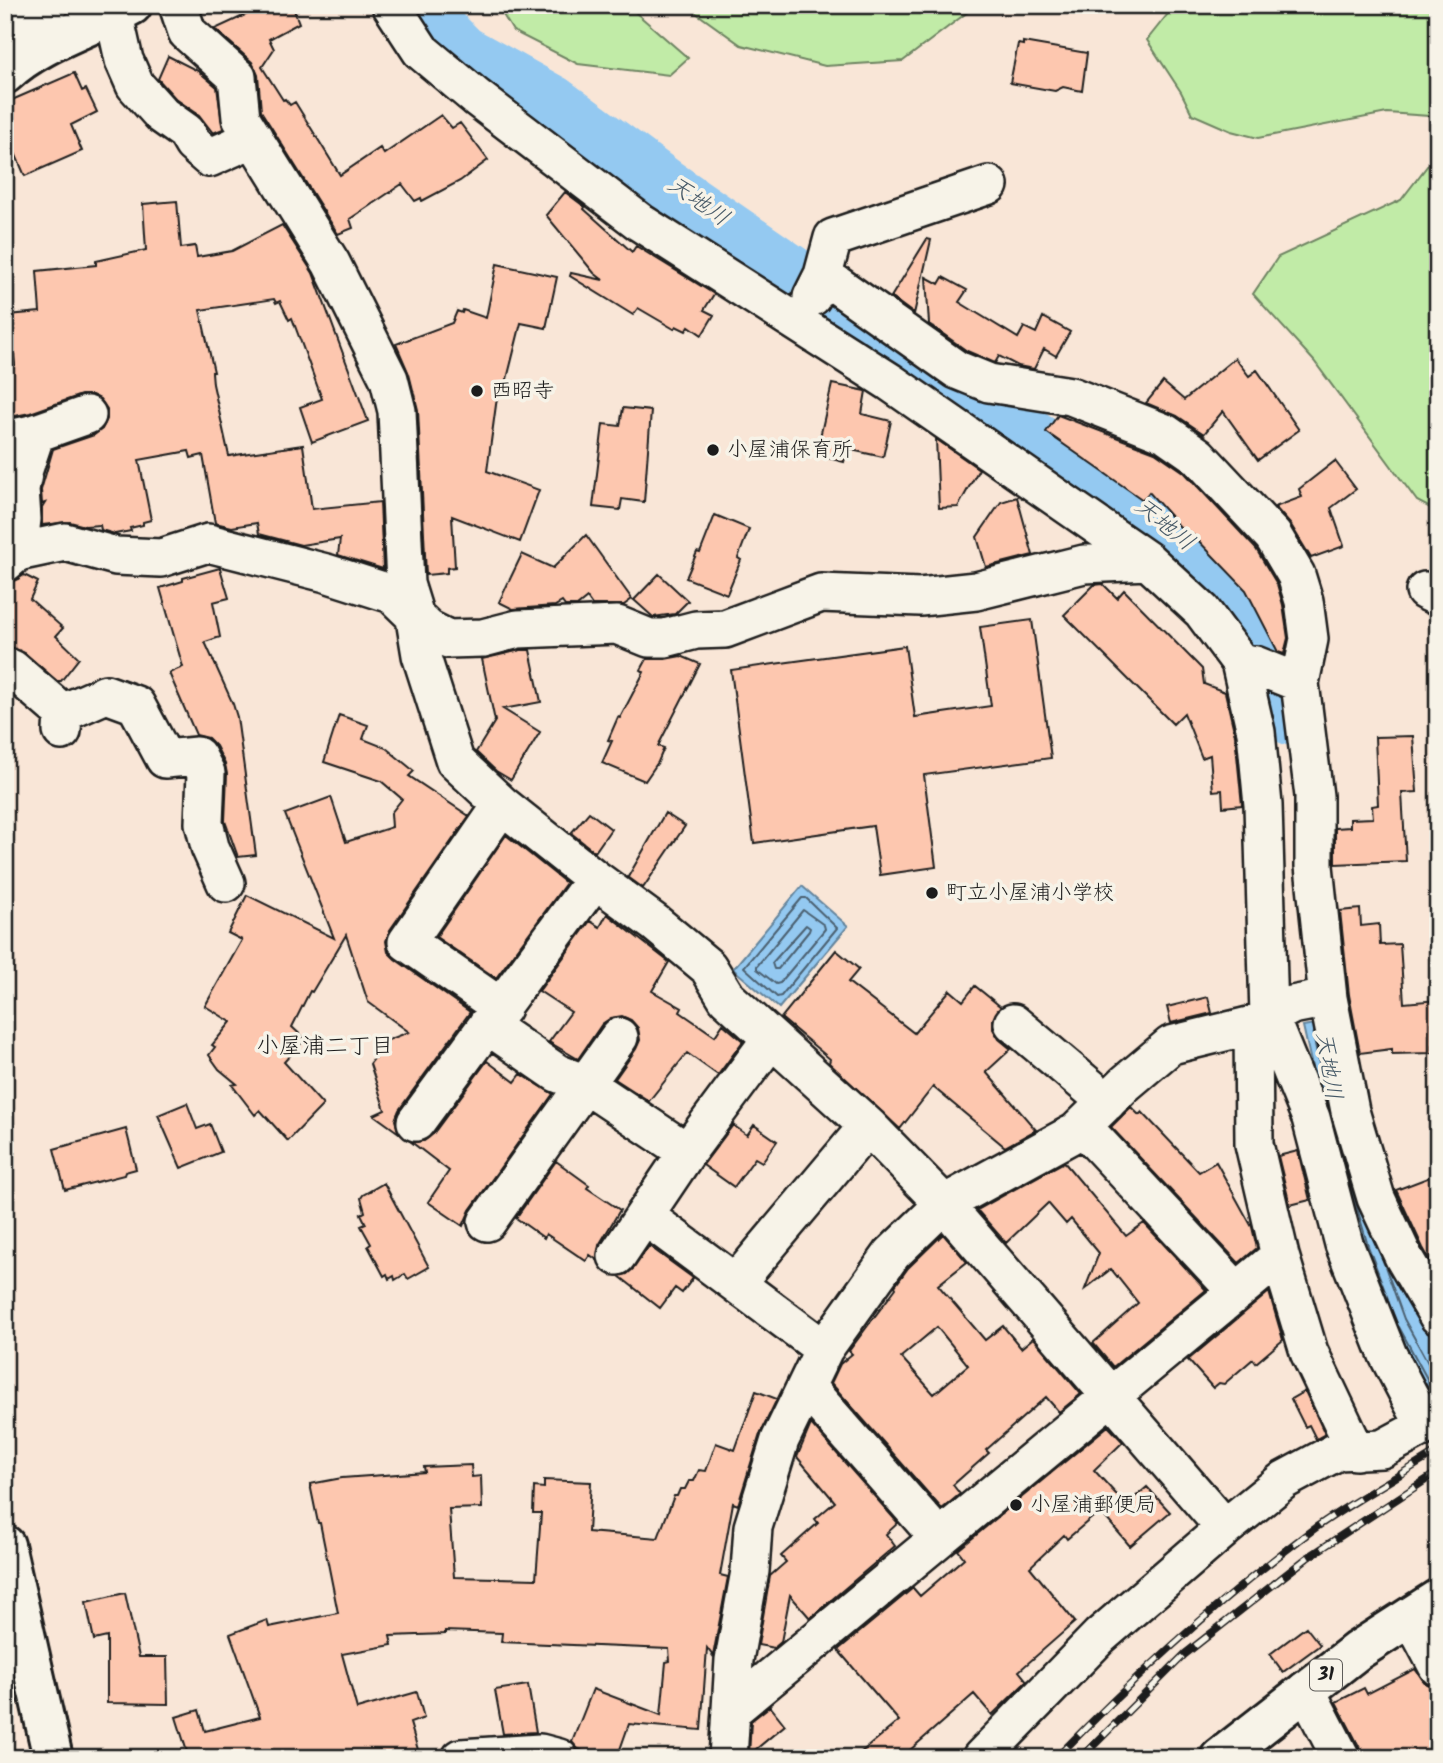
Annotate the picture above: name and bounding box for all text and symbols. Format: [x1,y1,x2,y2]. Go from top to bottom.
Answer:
water label: 天地川 [659,167,737,237]
place label: 西昭寺 [491,375,554,408]
marker: 西昭寺 [469,383,485,399]
place label: 小屋浦保育所 [727,434,853,467]
marker: 小屋浦保育所 [705,442,721,458]
water label: 天地川 [1126,489,1202,561]
place label: 町立小屋浦小学校 [946,877,1114,910]
marker: 町立小屋浦小学校 [924,885,940,901]
district label: 小屋浦二丁目 [256,1029,394,1065]
water label: 天地川 [1305,1029,1351,1103]
place label: 小屋浦郵便局 [1030,1489,1156,1522]
marker: 小屋浦郵便局 [1008,1497,1024,1513]
road number: 31 [1310,1660,1342,1690]

